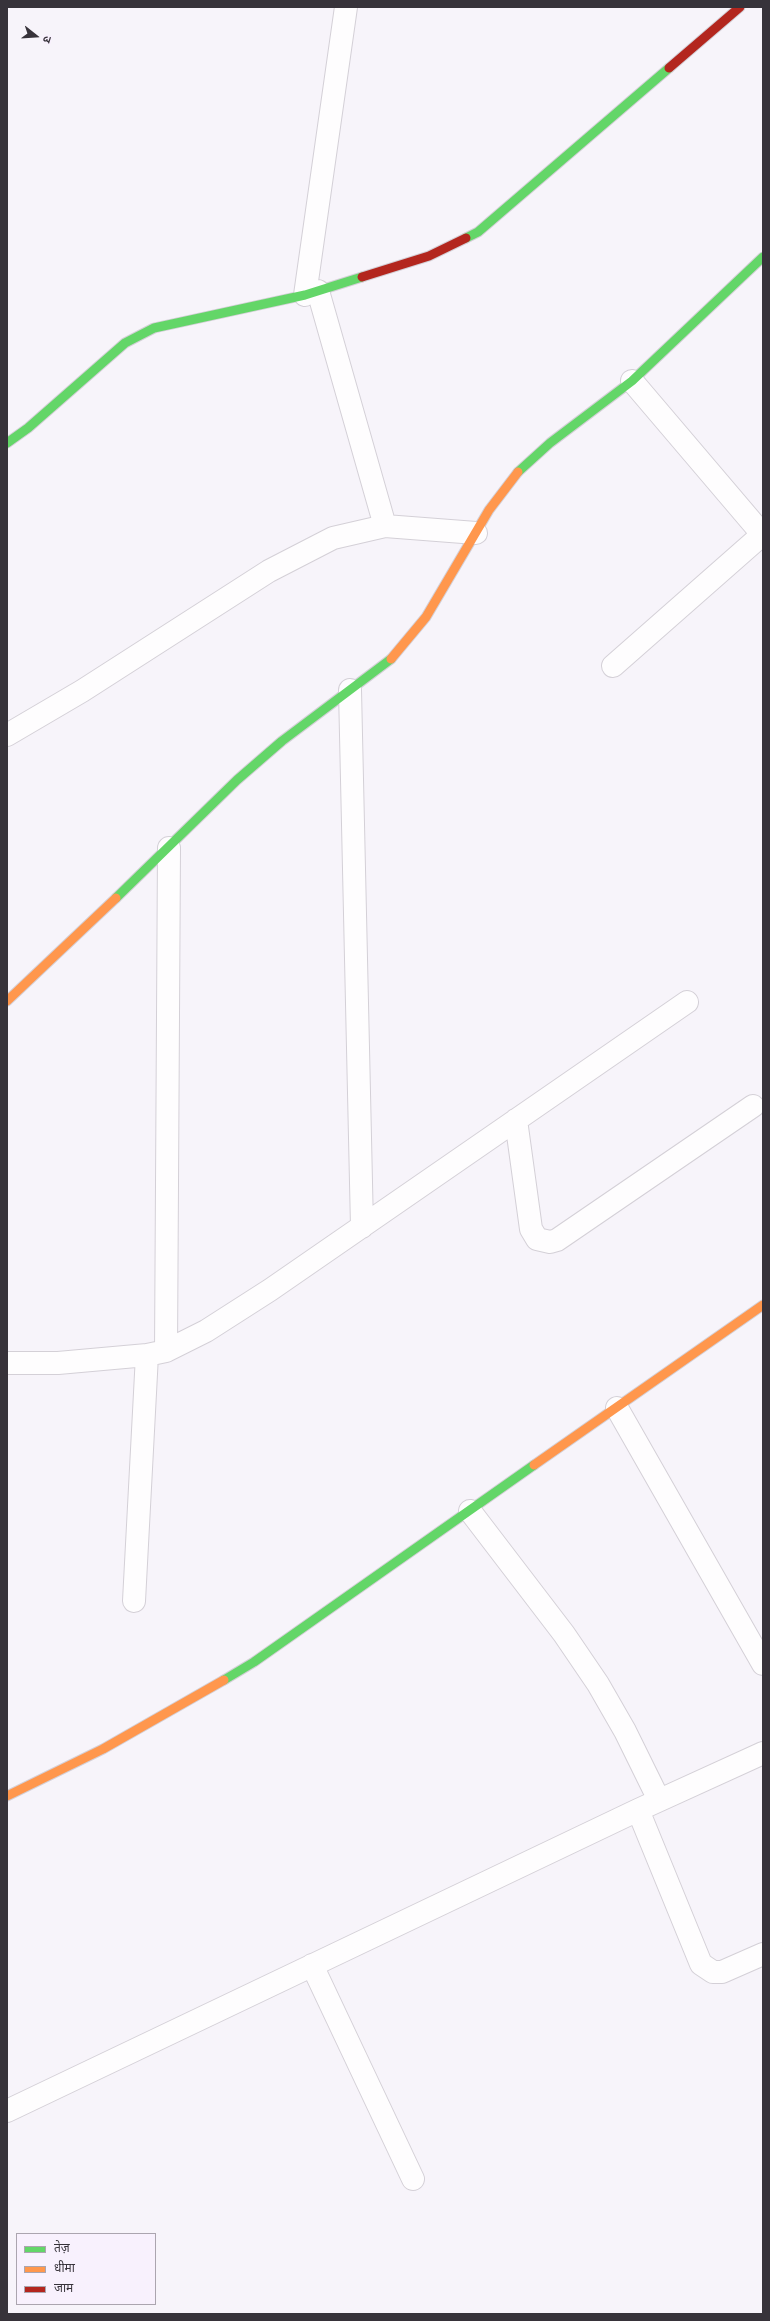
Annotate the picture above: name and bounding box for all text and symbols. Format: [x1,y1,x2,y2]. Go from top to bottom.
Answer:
north arrow [16,16,56,56]
text: उ [41,35,54,44]
legend [16,2233,156,2305]
text: तेज़ [54,2241,70,2255]
text: धीमा [54,2261,75,2275]
text: जाम [54,2281,73,2295]

